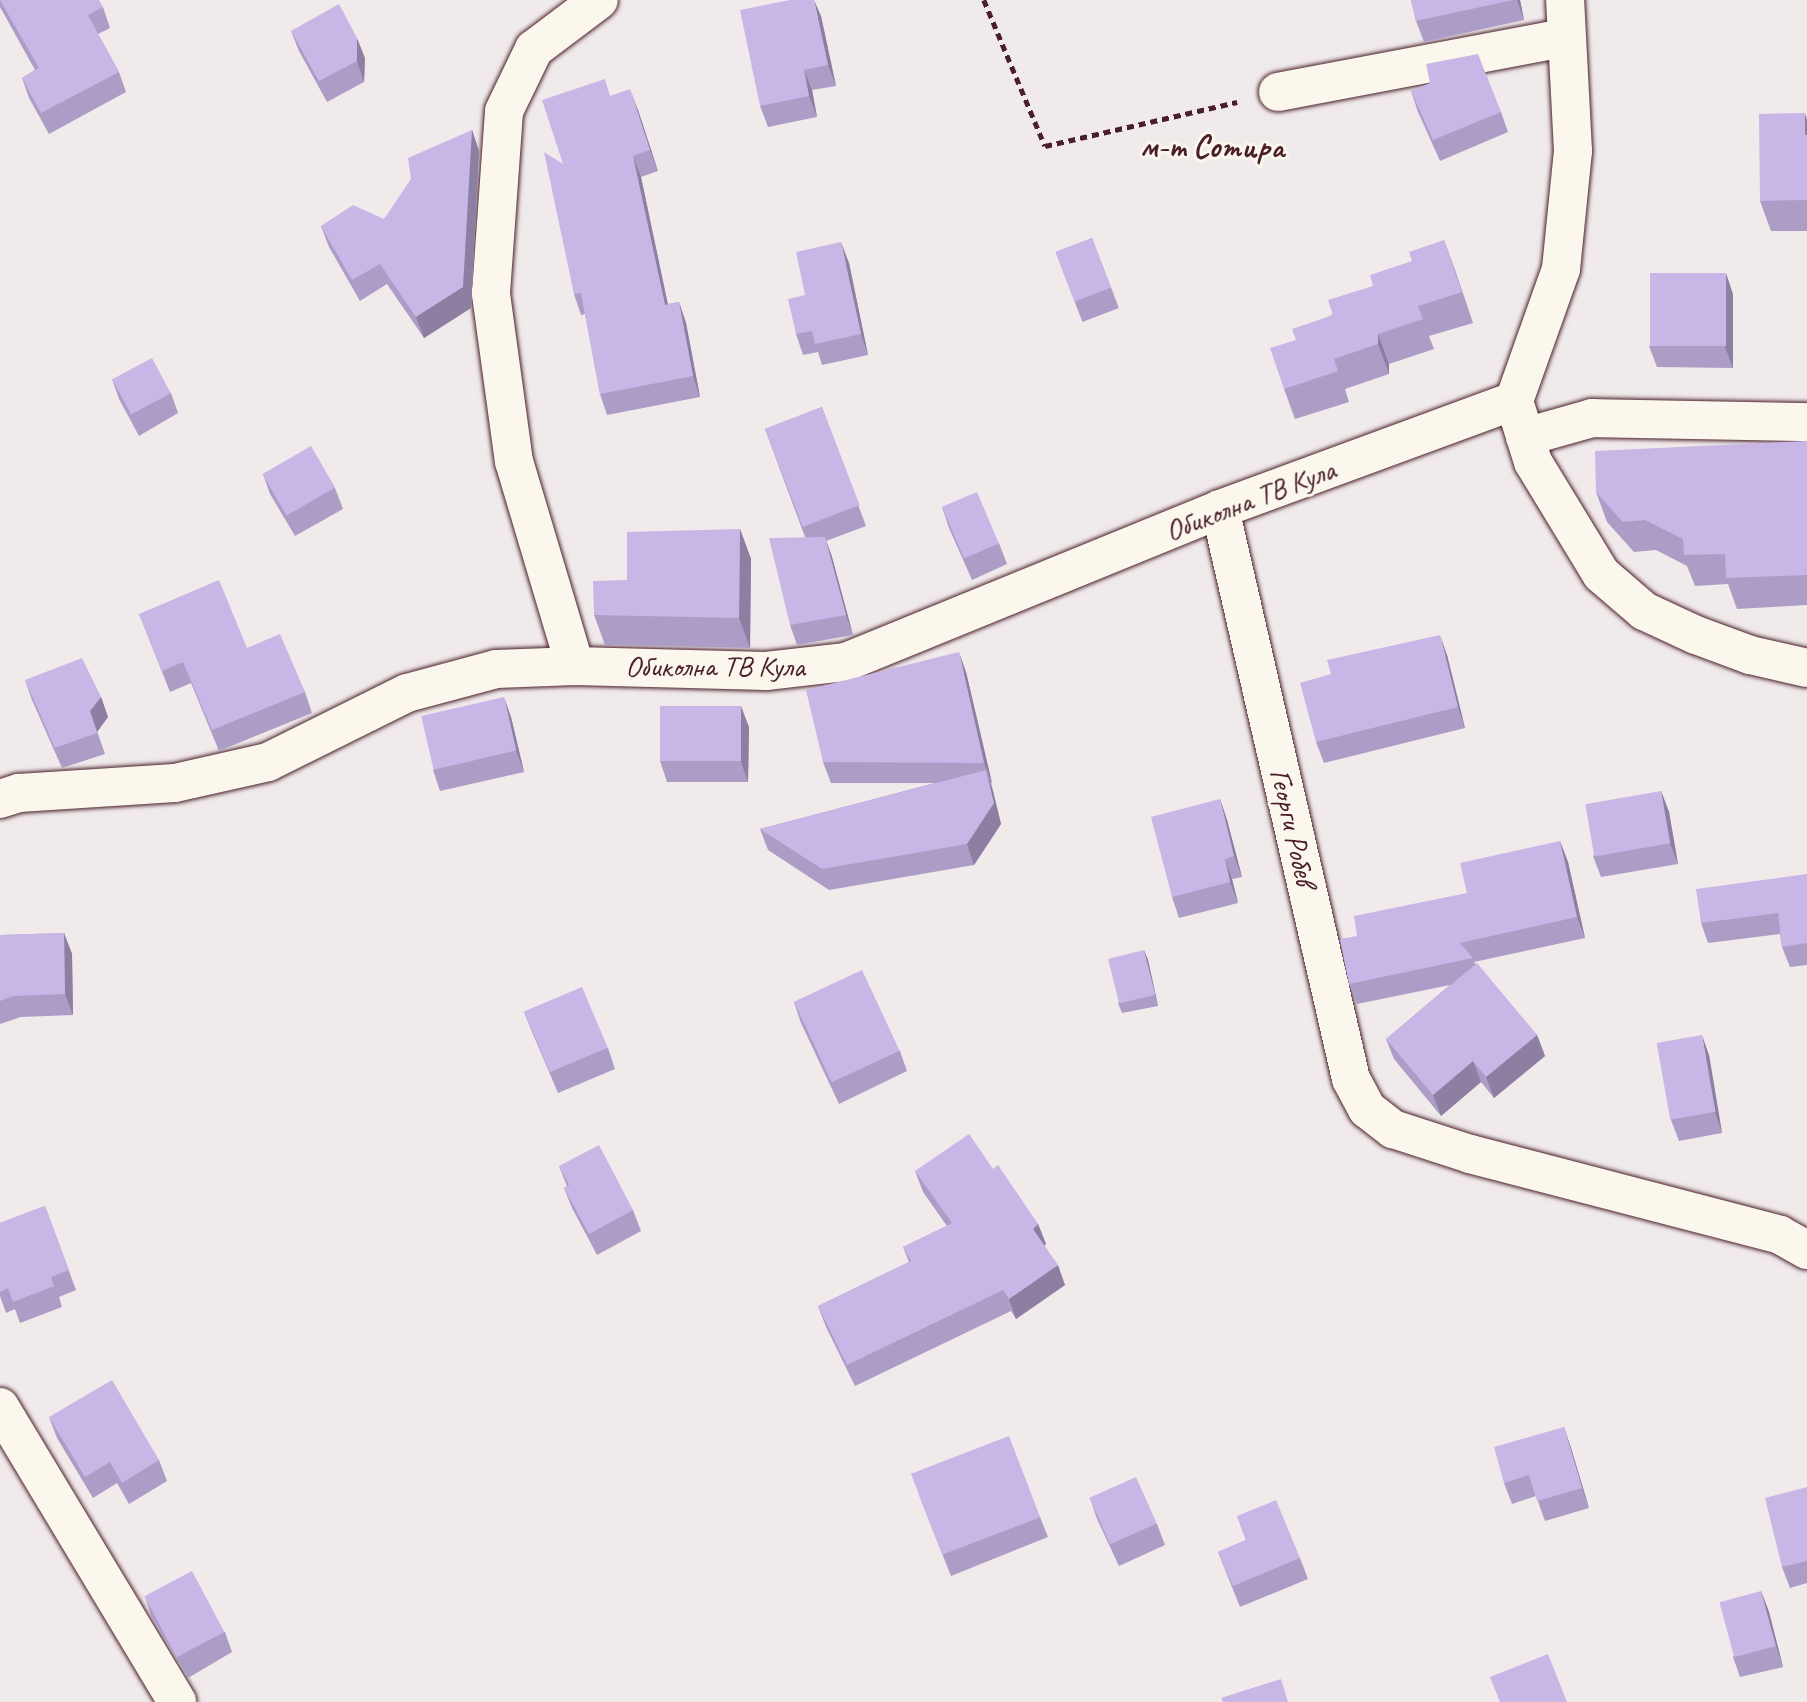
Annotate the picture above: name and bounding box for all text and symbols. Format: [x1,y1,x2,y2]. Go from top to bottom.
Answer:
district label: м-т Сотира [1142,128,1282,166]
street label: Обиколна ТВ Кула [1160,451,1340,549]
street label: Обиколна ТВ Кула [625,648,805,684]
street label: Георги Робев [1262,765,1324,889]

